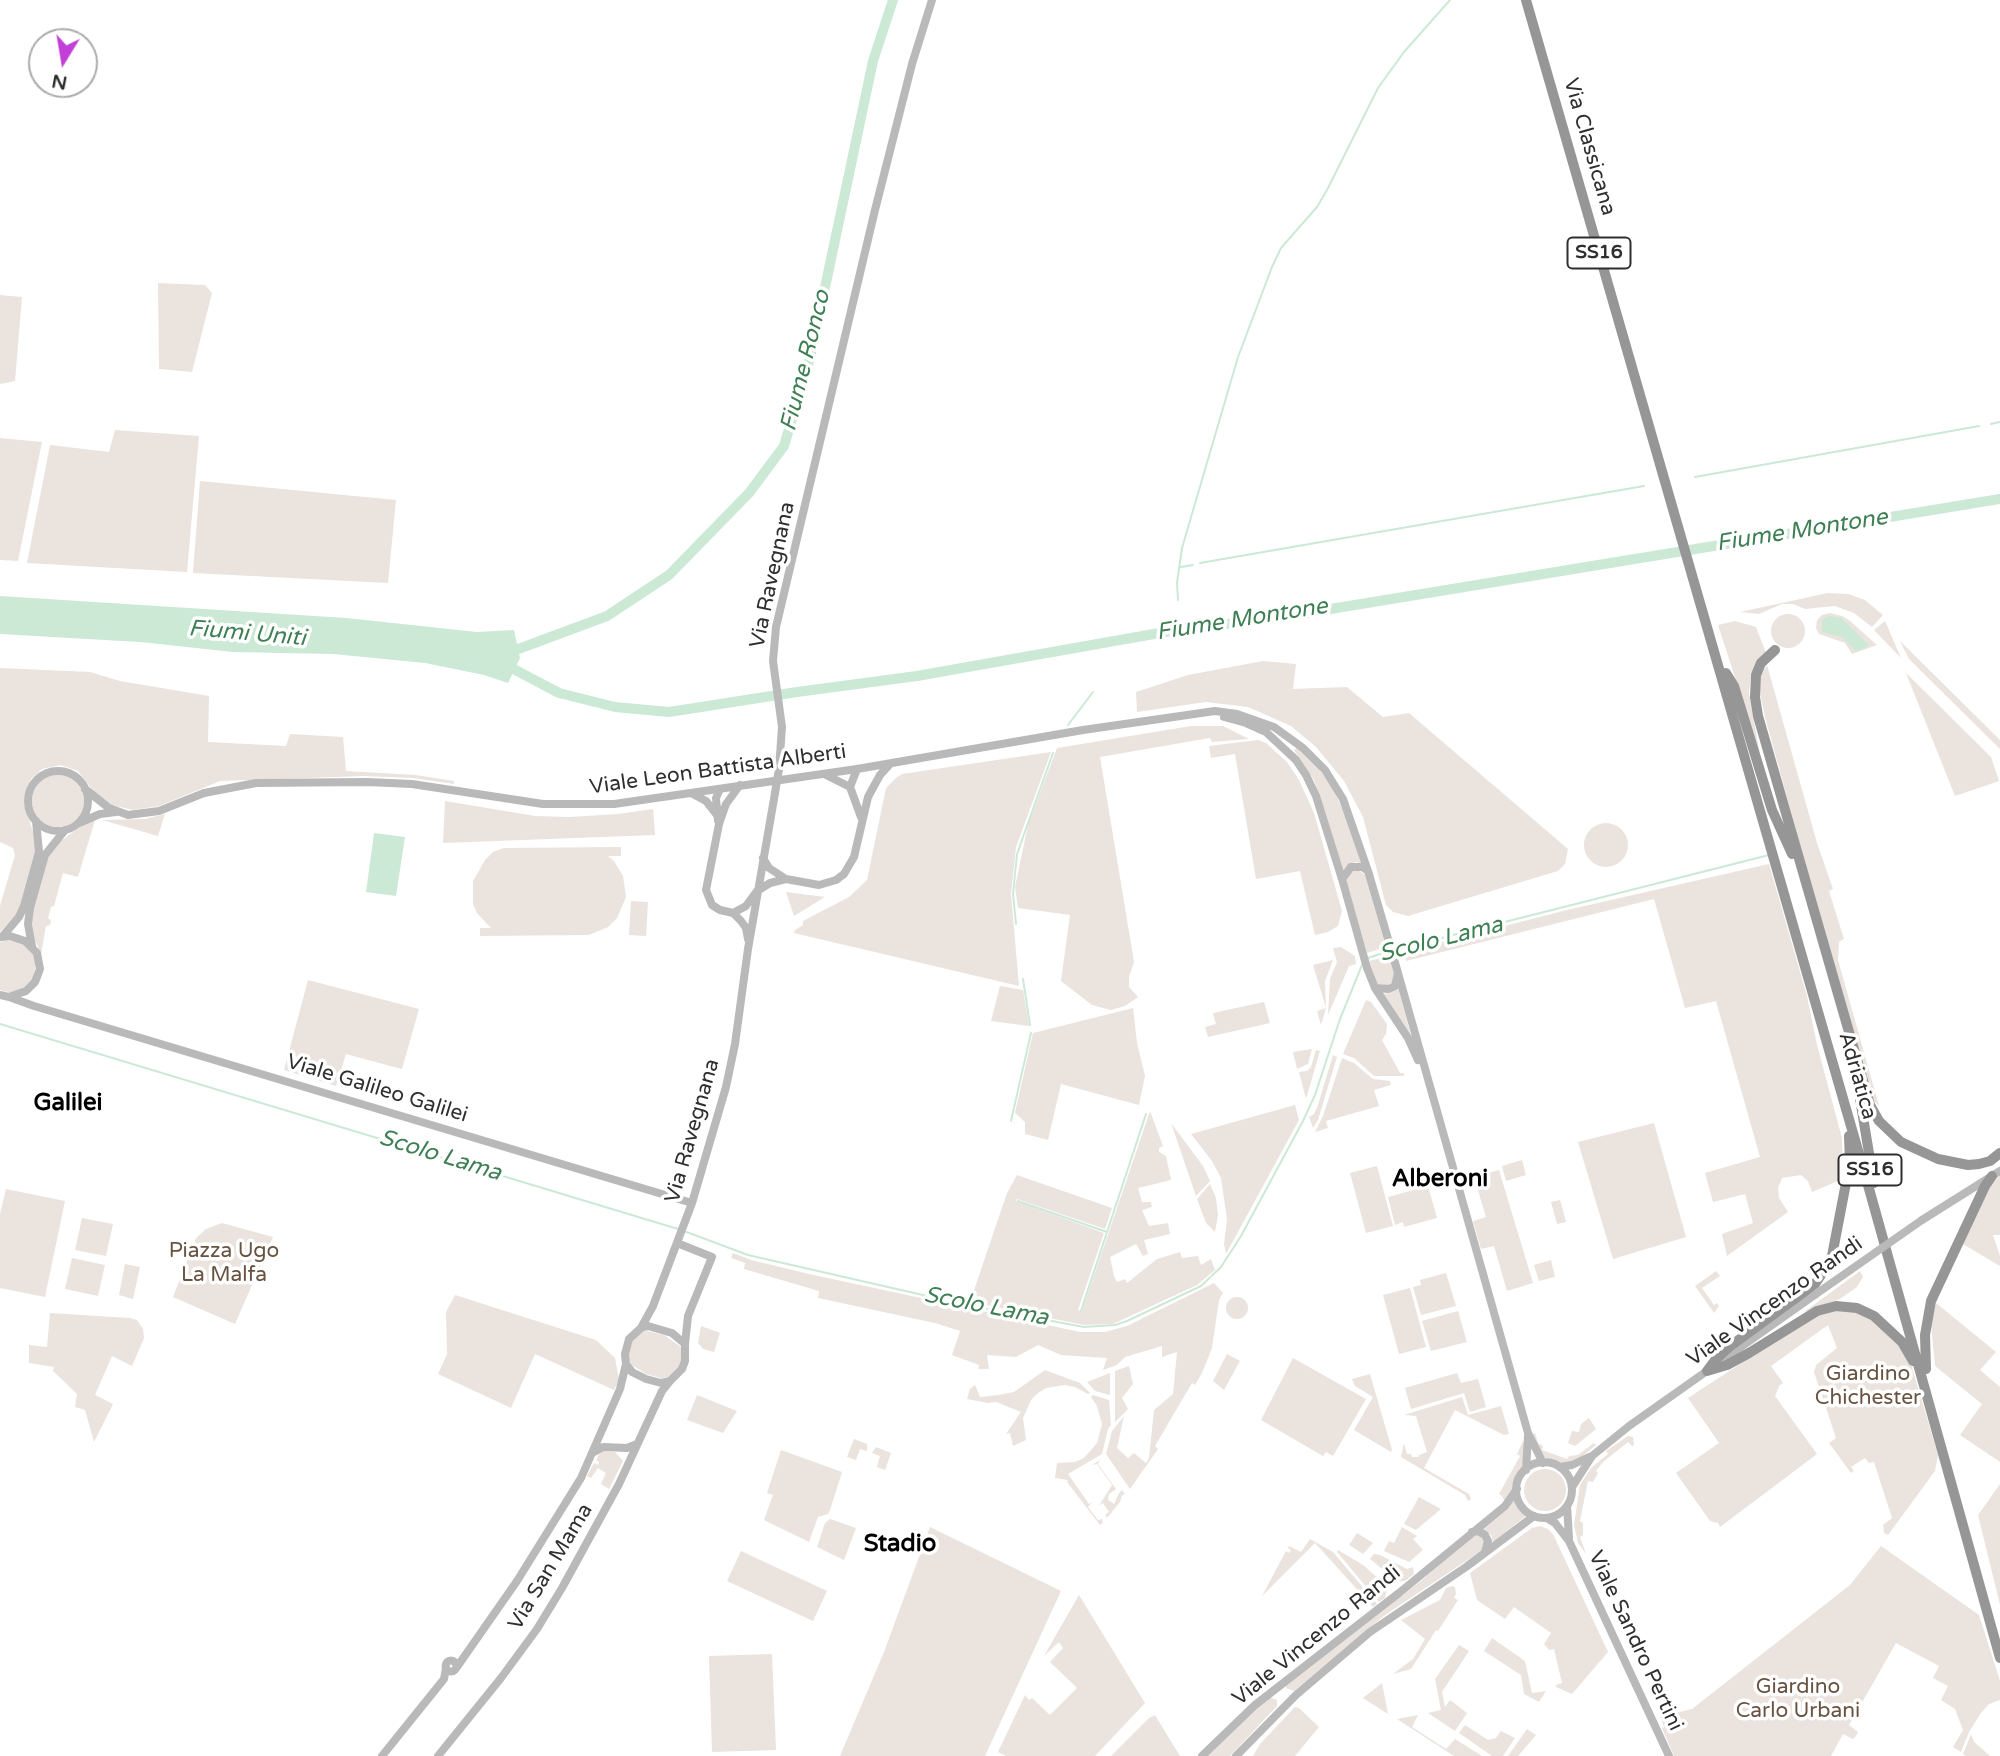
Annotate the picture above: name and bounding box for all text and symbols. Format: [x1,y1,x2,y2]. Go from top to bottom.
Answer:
north arrow [28,28,98,98]
text: N [50,69,69,94]
street label: Via Classicana [1557,76,1621,218]
road number: SS16 [1568,238,1630,268]
water label: Fiume Ronco [775,288,837,434]
street label: Via Ravegnana [745,500,801,650]
water label: Fiume Montone [1714,504,1890,558]
water label: Fiume Montone [1154,593,1330,647]
water label: Fiumi Uniti [187,615,307,653]
street label: Viale Leon Battista Alberti [588,740,848,800]
water label: Scolo Lama [1376,911,1506,969]
street label: Adriatica [1833,1029,1881,1123]
street label: Viale Galileo Galilei [283,1049,471,1129]
street label: Via Ravegnana [660,1056,726,1206]
district label: Galilei [33,1090,103,1118]
water label: Scolo Lama [376,1124,504,1188]
road number: SS16 [1839,1154,1902,1186]
district label: Alberoni [1392,1166,1488,1194]
street label: Viale Vincenzo Randi [1682,1232,1868,1372]
park label: Piazza Ugo La Malfa [169,1238,279,1288]
water label: Scolo Lama [921,1281,1051,1333]
park label: Giardino Chichester [1815,1361,1921,1411]
street label: Via San Mama [503,1499,599,1635]
district label: Stadio [864,1531,936,1559]
street label: Viale Sandro Pertini [1582,1547,1688,1735]
street label: Viale Vincenzo Randi [1228,1560,1406,1712]
park label: Giardino Carlo Urbani [1736,1674,1860,1724]

